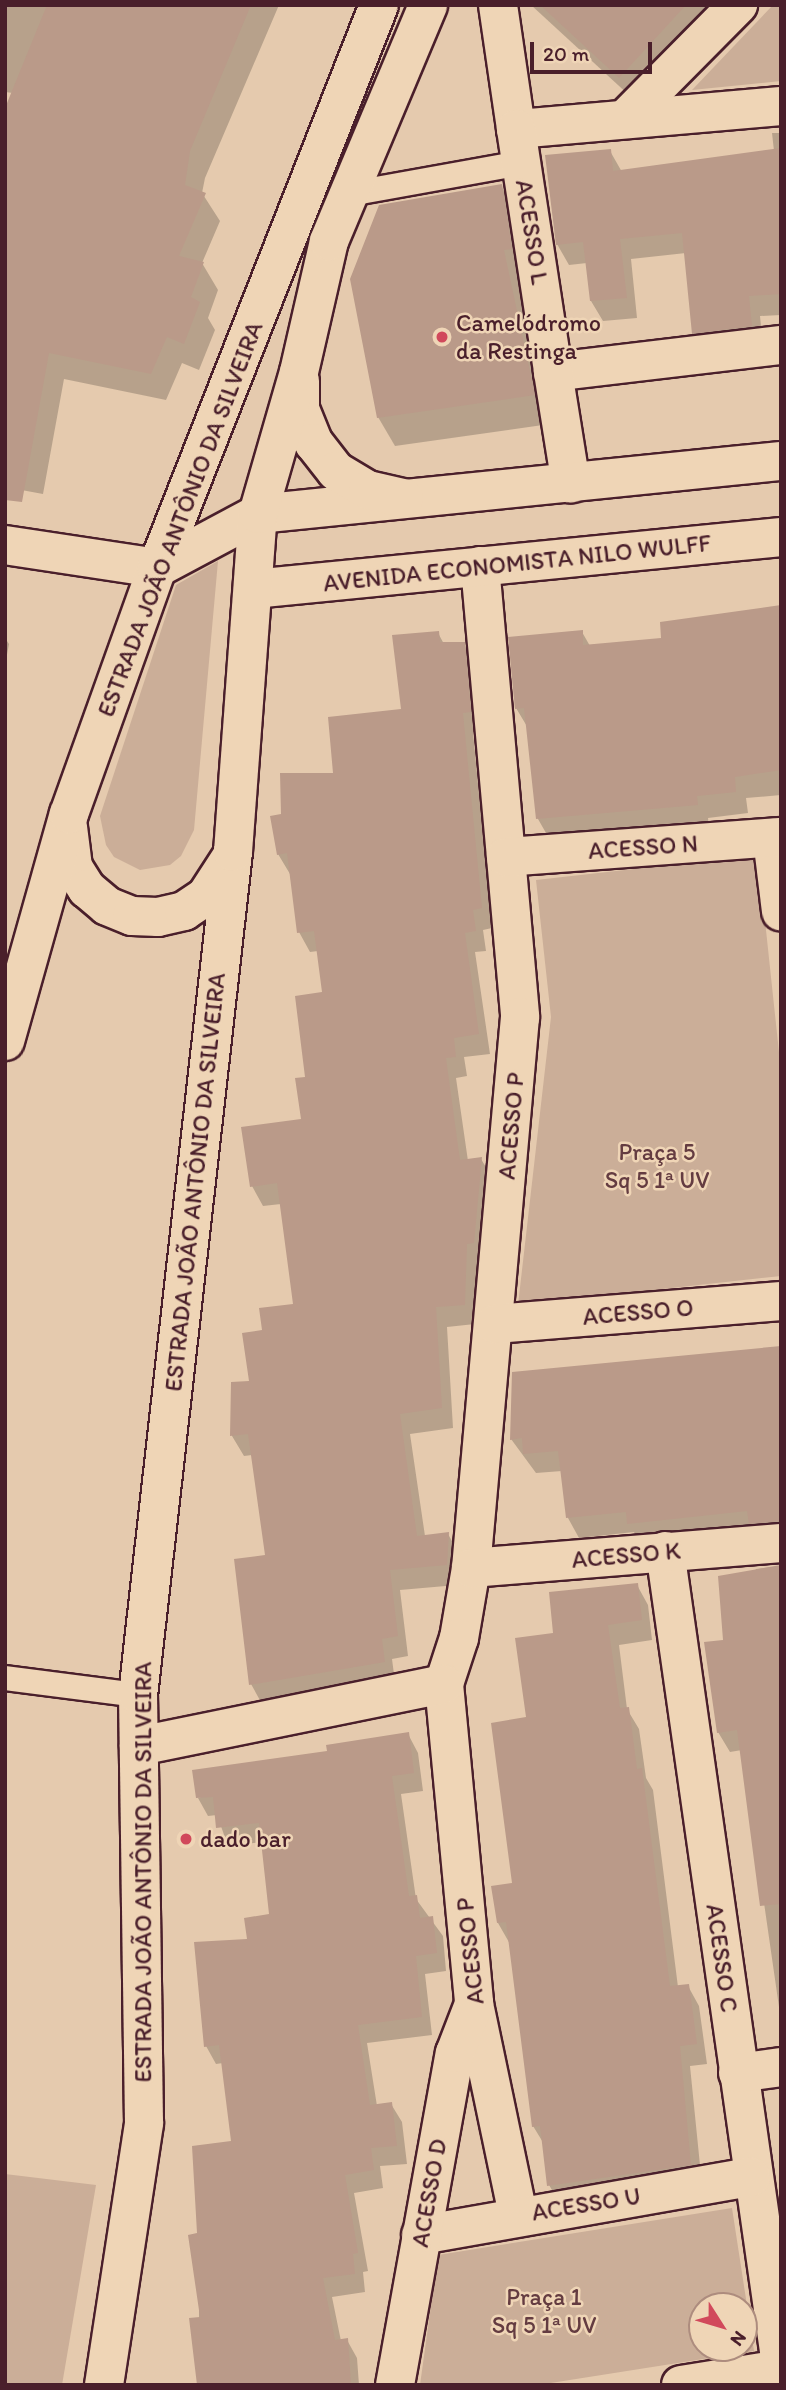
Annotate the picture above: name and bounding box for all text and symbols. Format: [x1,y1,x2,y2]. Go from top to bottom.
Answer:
scale bar [534,28,656,72]
text: 20 m [543,41,589,66]
street label: ACESSO L [509,177,555,287]
place label: Camelódromo da Restinga [456,309,601,365]
street label: ESTRADA JOÃO ANTÔNIO DA SILVEIRA [91,318,269,720]
marker: Camelódromo da Restinga [434,329,450,345]
street label: AVENIDA ECONOMISTA NILO WULFF [321,528,713,598]
street label: ACESSO N [587,829,699,865]
street label: ESTRADA JOÃO ANTÔNIO DA SILVEIRA [159,972,231,1392]
street label: ACESSO P [492,1071,530,1181]
park label: Praça 5 Sq 5 1ª UV [605,1138,709,1194]
street label: ACESSO O [581,1293,695,1331]
street label: ACESSO K [570,1536,682,1574]
street label: ESTRADA JOÃO ANTÔNIO DA SILVEIRA [129,1663,157,2081]
place label: dado bar [200,1825,290,1853]
marker: dado bar [178,1831,194,1847]
street label: ACESSO P [450,1896,490,2006]
street label: ACESSO C [700,1902,744,2014]
street label: ACESSO D [405,2137,453,2249]
street label: ACESSO U [530,2181,642,2227]
park label: Praça 1 Sq 5 1ª UV [492,2283,596,2339]
north arrow [688,2292,758,2362]
text: N [726,2327,752,2351]

